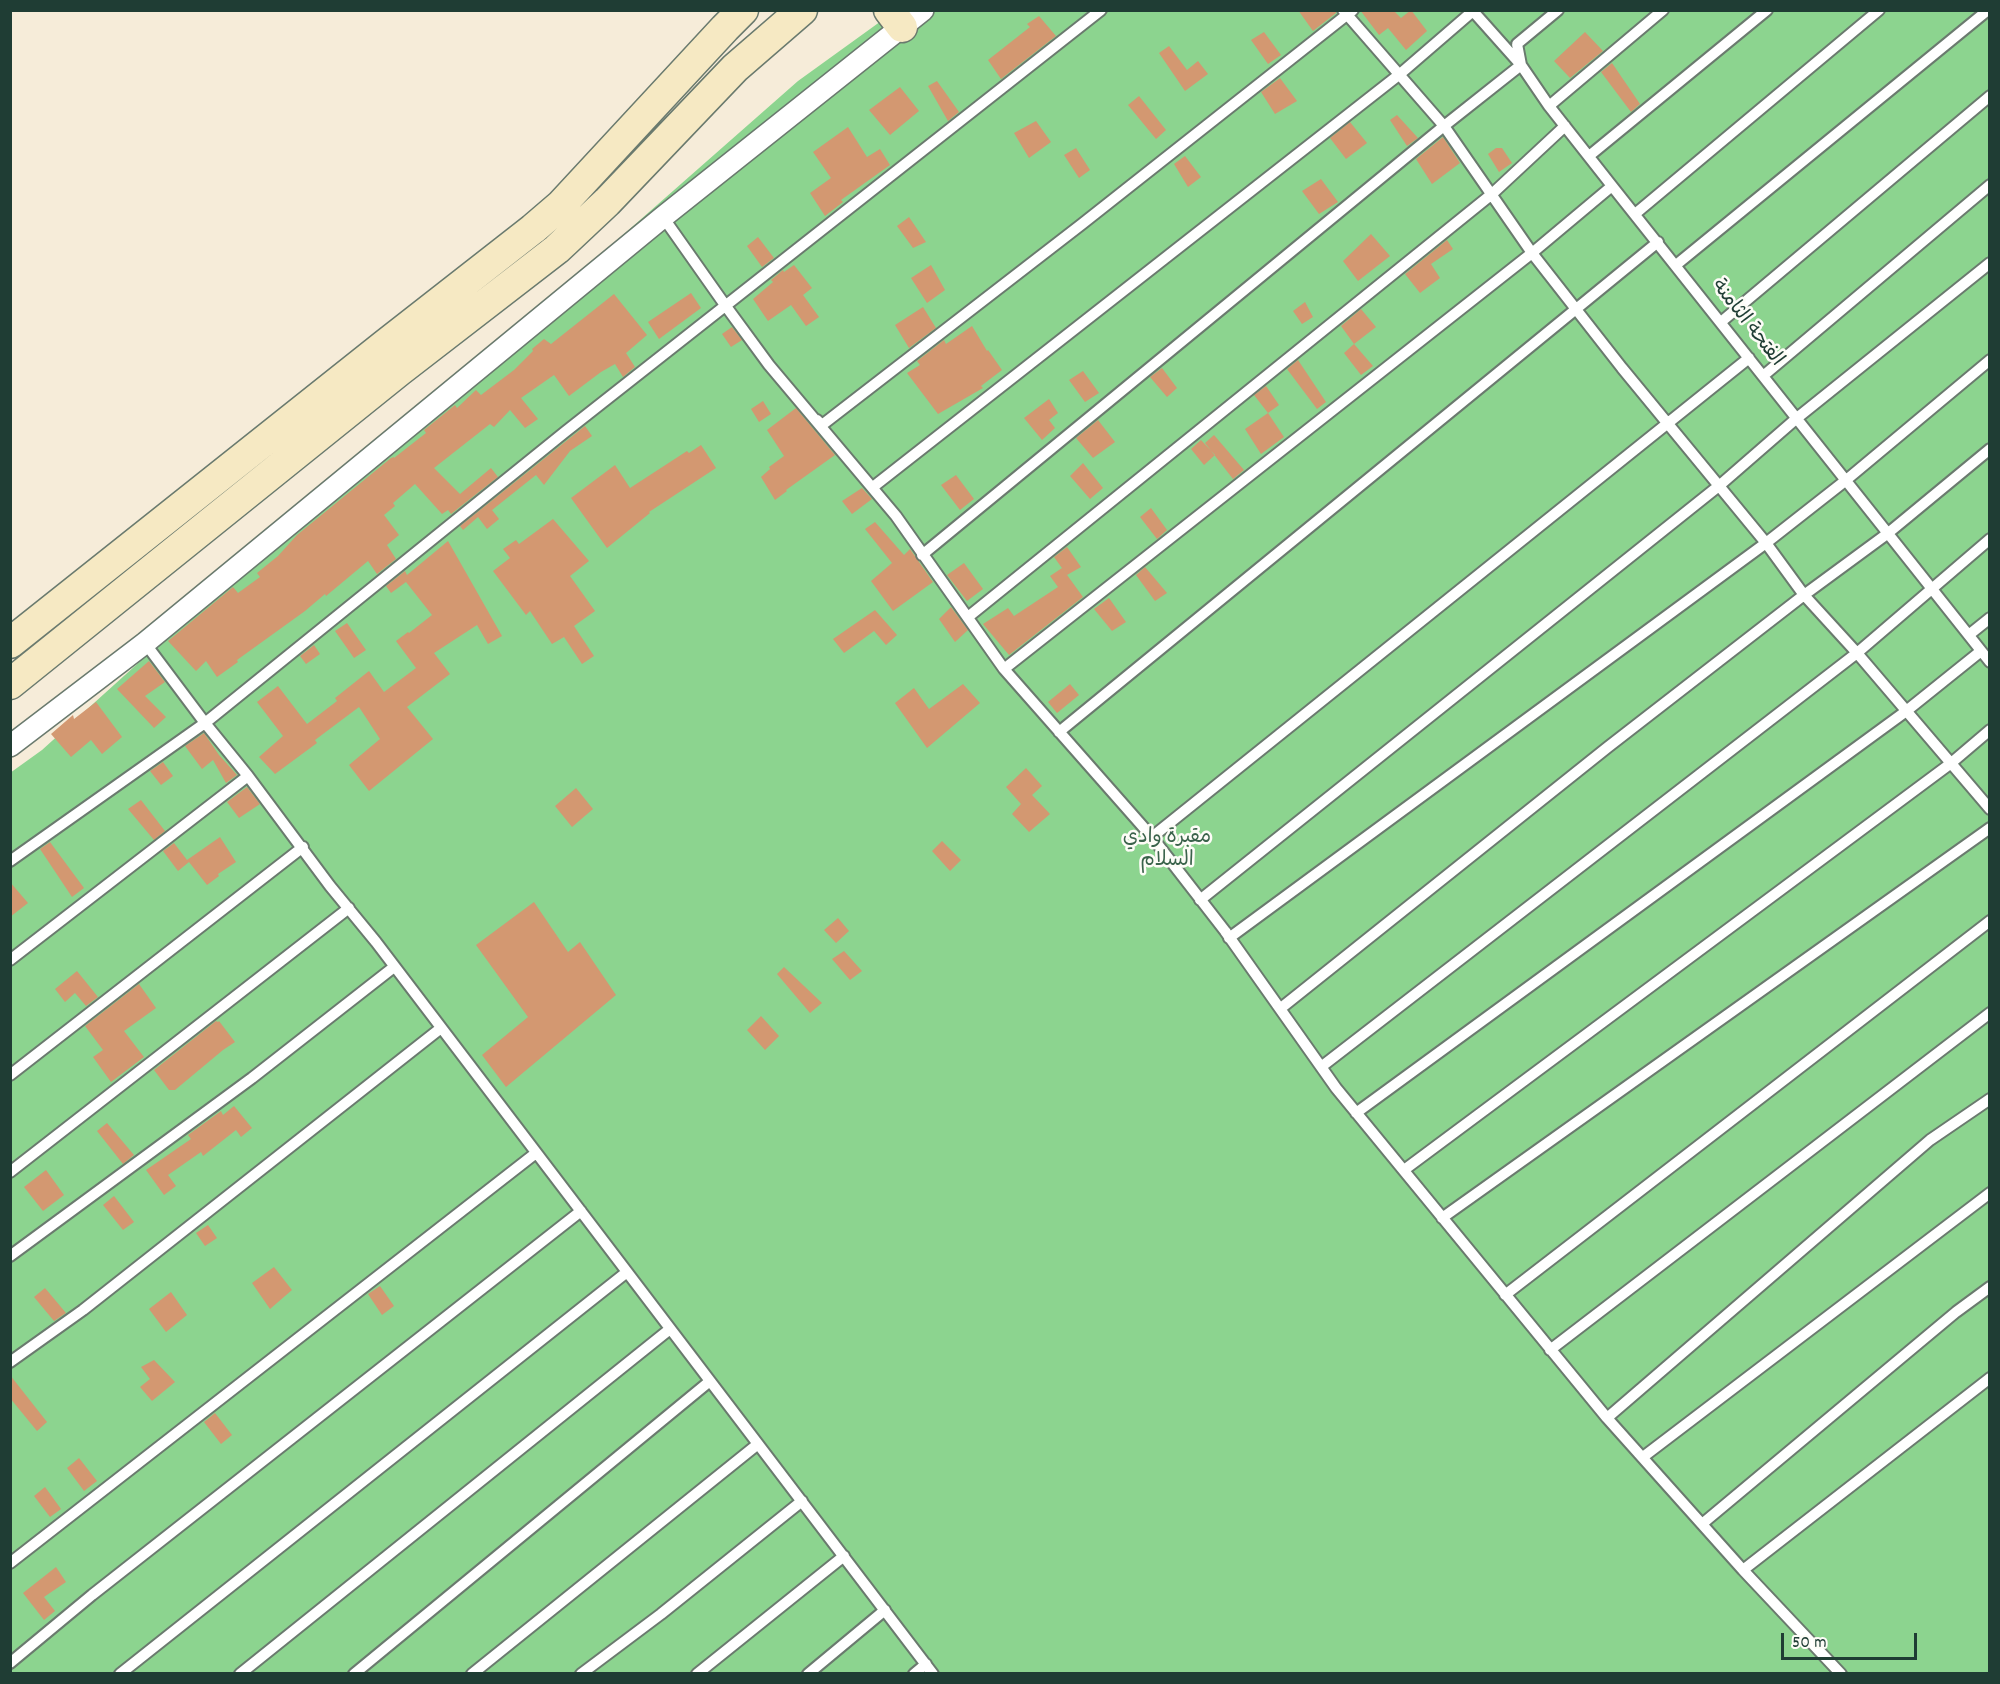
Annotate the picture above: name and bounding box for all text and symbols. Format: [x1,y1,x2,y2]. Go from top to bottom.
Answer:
street label: الفتحة الثامنة [1705,276,1787,372]
park label: مقبرة وادي السلام [1123,827,1211,874]
scale bar [1784,1621,1920,1659]
text: 50 m [1792,1631,1827,1656]

